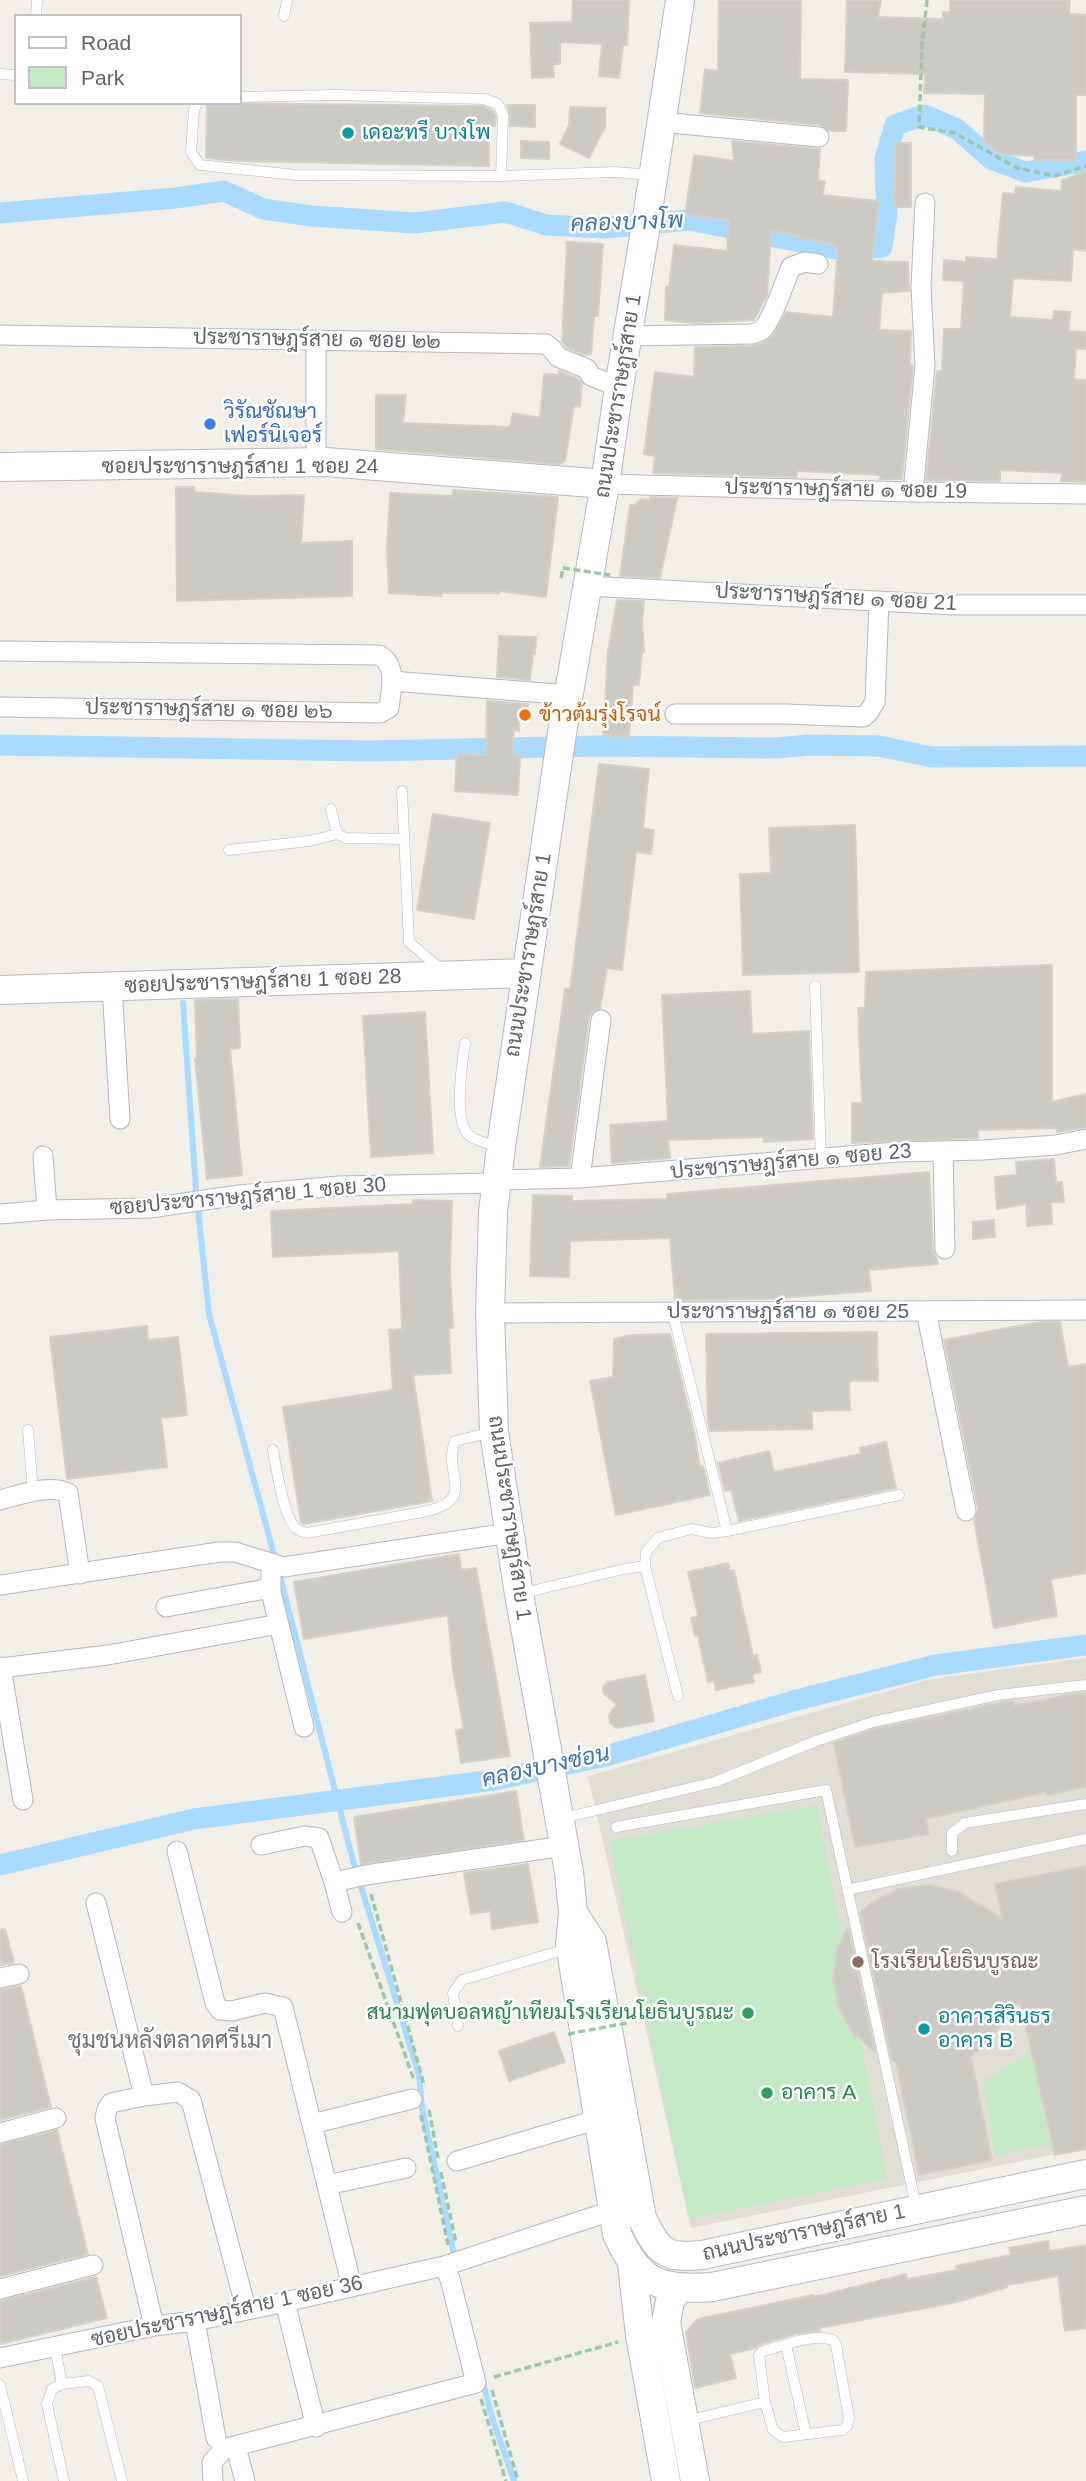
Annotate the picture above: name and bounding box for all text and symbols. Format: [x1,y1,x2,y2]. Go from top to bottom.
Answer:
legend [14,14,242,105]
text: Road [81,31,131,54]
text: Park [81,66,124,89]
place label: เดอะทรี บางโพ [362,120,491,146]
marker: เดอะทรี บางโพ [340,125,356,141]
water label: คลองบางโพ [570,207,684,239]
street label: ถนนประชาราษฎร์สาย 1 [590,292,648,500]
street label: ประชาราษฎร์สาย ๑ ซอย ๒๒ [193,325,441,355]
place label: วิรัณชัณษา เฟอร์นิเจอร์ [224,399,322,449]
marker: วิรัณชัณษา เฟอร์นิเจอร์ [202,416,218,432]
street label: ซอยประชาราษฎร์สาย 1 ซอย 24 [101,454,379,480]
street label: ประชาราษฎร์สาย ๑ ซอย 19 [725,475,967,505]
street label: ประชาราษฎร์สาย ๑ ซอย 21 [714,579,958,617]
street label: ประชาราษฎร์สาย ๑ ซอย ๒๖ [85,695,333,725]
place label: ข้าวต้มรุ่งโรจน์ [539,702,661,728]
marker: ข้าวต้มรุ่งโรจน์ [517,707,533,723]
street label: ถนนประชาราษฎร์สาย 1 [500,851,558,1059]
street label: ซอยประชาราษฎร์สาย 1 ซอย 28 [124,965,402,999]
street label: ประชาราษฎร์สาย ๑ ซอย 23 [669,1139,913,1185]
street label: ซอยประชาราษฎร์สาย 1 ซอย 30 [109,1172,387,1222]
street label: ประชาราษฎร์สาย ๑ ซอย 25 [667,1299,909,1325]
street label: ถนนประชาราษฎร์สาย 1 [482,1414,536,1622]
water label: คลองบางซ่อน [480,1740,612,1794]
place label: โรงเรียนโยธินบูรณะ [872,1949,1039,1975]
marker: โรงเรียนโยธินบูรณะ [850,1954,866,1970]
place label: สนามฟุตบอลหญ้าเทียมโรงเรียนโยธินบูรณะ [366,2000,734,2026]
place label: อาคารสิรินธร อาคาร B [938,2004,1051,2054]
marker: สนามฟุตบอลหญ้าเทียมโรงเรียนโยธินบูรณะ [740,2005,756,2021]
marker: อาคารสิรินธร อาคาร B [916,2021,932,2037]
district label: ชุมชนหลังตลาดศรีเมา [68,2028,272,2056]
place label: อาคาร A [781,2080,856,2106]
marker: อาคาร A [759,2085,775,2101]
street label: ถนนประชาราษฎร์สาย 1 [700,2199,908,2267]
street label: ซอยประชาราษฎร์สาย 1 ซอย 36 [89,2271,365,2353]

